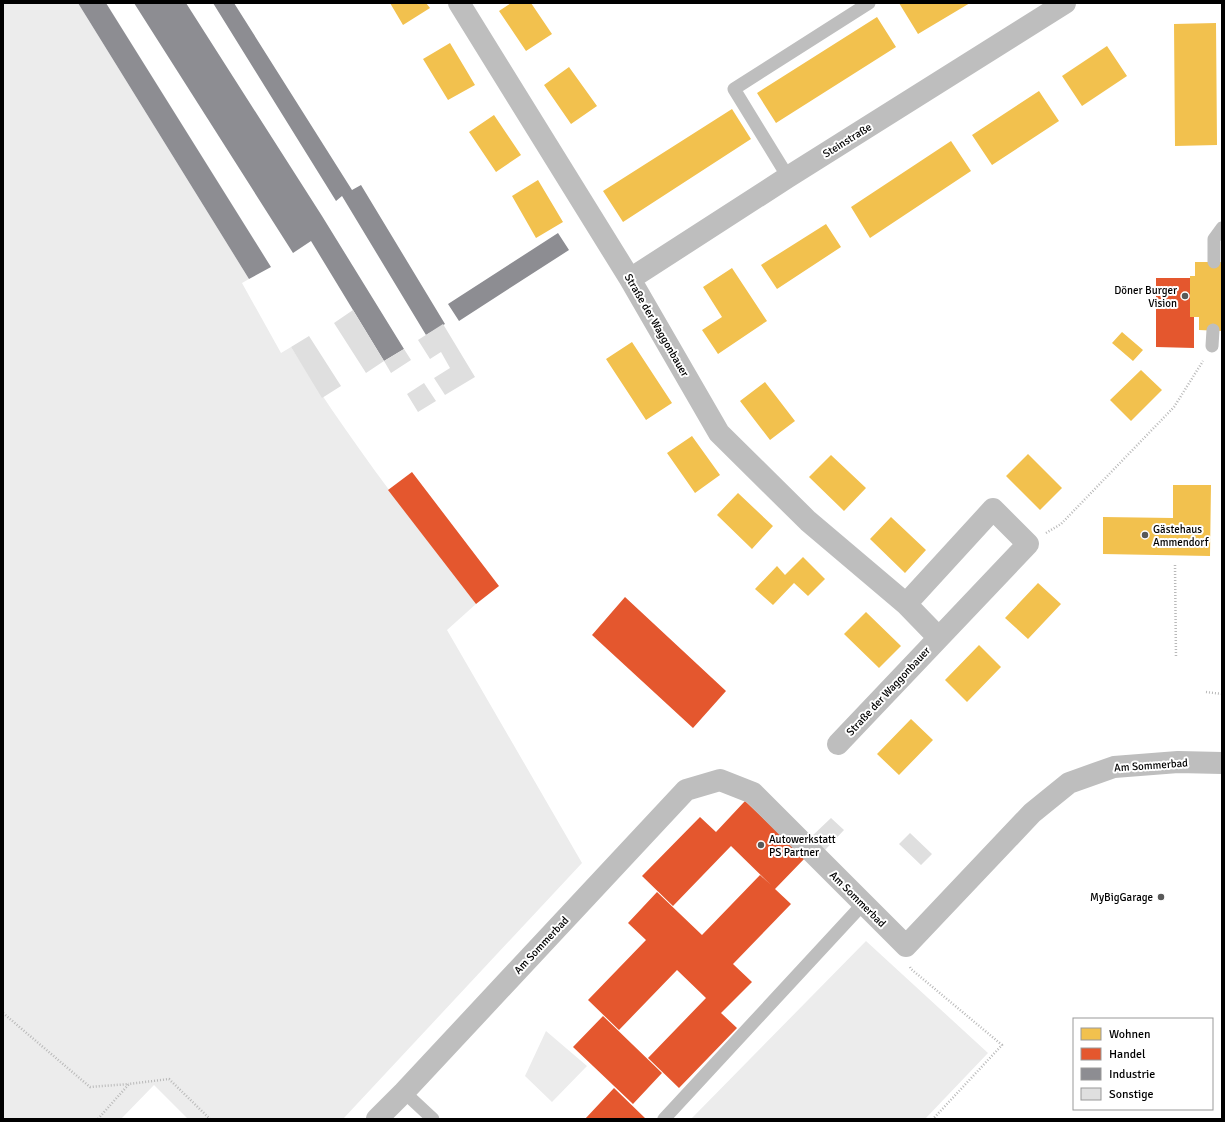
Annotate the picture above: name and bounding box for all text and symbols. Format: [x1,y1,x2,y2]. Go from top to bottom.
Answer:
street label: Steinstraße [821,120,874,161]
street label: Straße der Waggonbauer [622,271,691,379]
place label: Döner Burger Vision [1114,284,1177,310]
marker: Döner Burger Vision [1180,291,1190,301]
place label: Gästehaus Ammendorf [1153,523,1210,549]
marker: Gästehaus Ammendorf [1140,530,1150,540]
street label: Straße der Waggonbauer [844,644,933,739]
street label: Am Sommerbad [1114,756,1189,775]
place label: Autowerkstatt PS Partner [769,833,836,859]
marker: Autowerkstatt PS Partner [756,840,766,850]
street label: Am Sommerbad [827,869,889,930]
place label: MyBigGarage [1090,891,1153,904]
marker: MyBigGarage [1156,892,1166,902]
street label: Am Sommerbad [511,914,571,977]
legend [1073,1018,1213,1110]
text: Wohnen [1109,1027,1151,1042]
text: Handel [1109,1047,1146,1062]
text: Industrie [1109,1067,1155,1082]
text: Sonstige [1109,1087,1154,1102]

